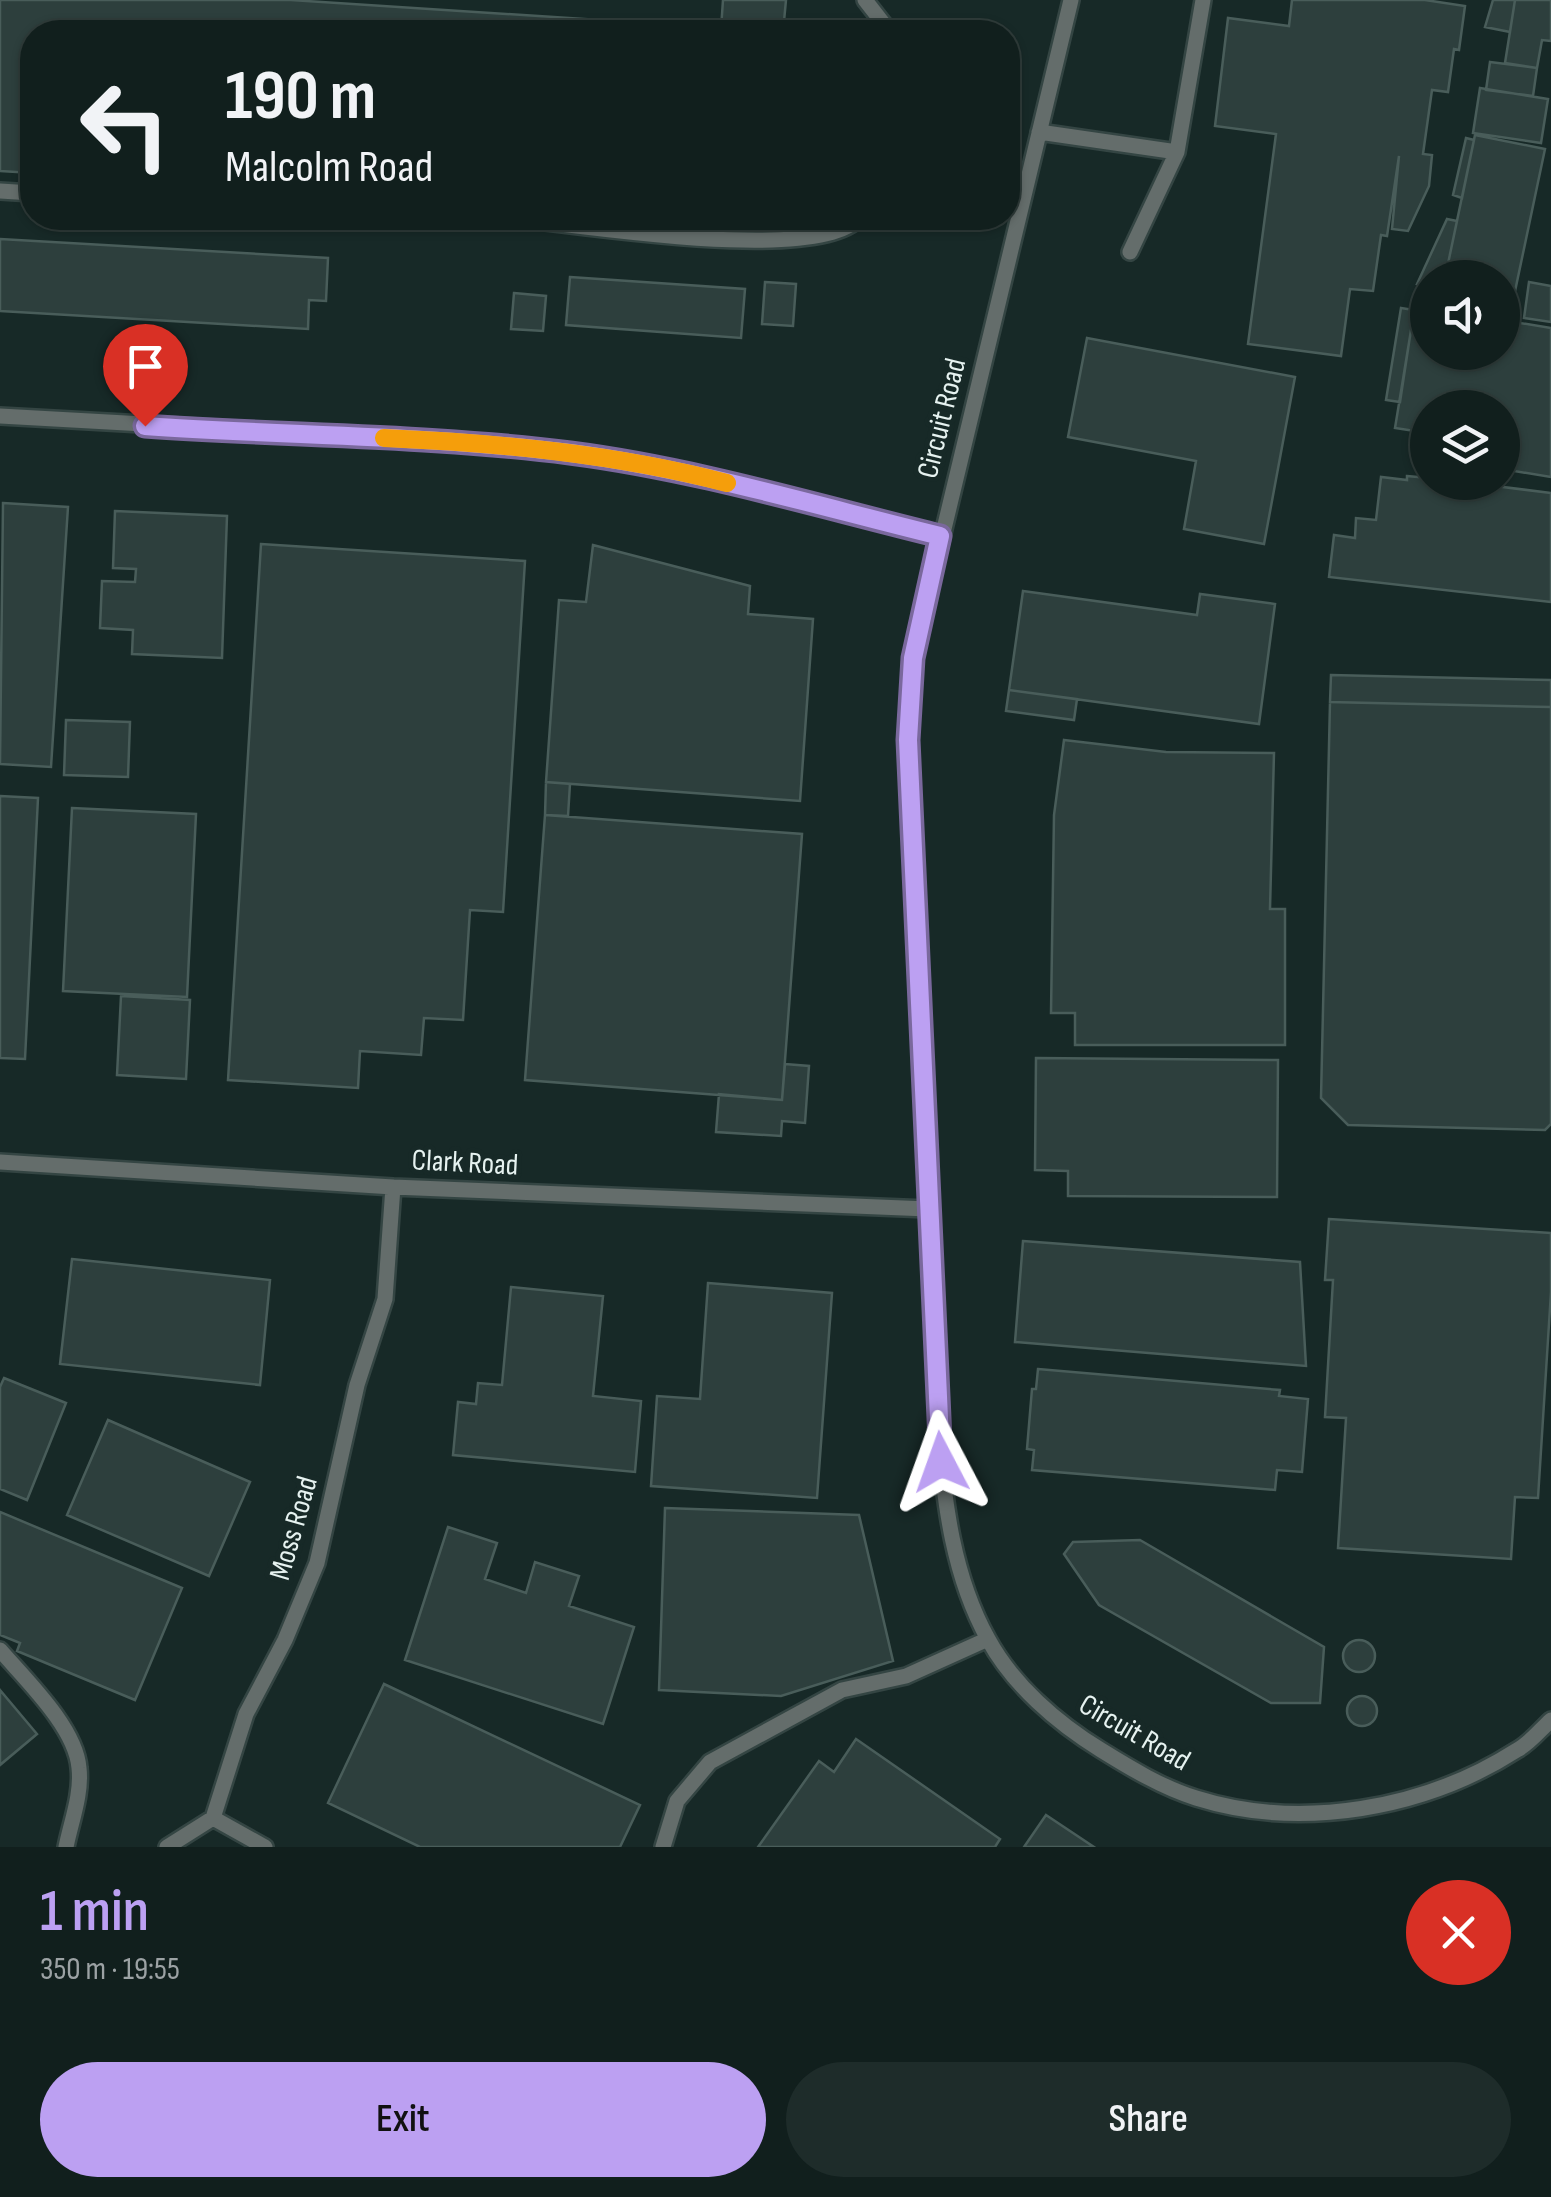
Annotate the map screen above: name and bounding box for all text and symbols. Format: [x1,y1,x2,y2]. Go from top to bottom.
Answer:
text: 190 m [225,55,376,139]
icon: left [60,60,190,190]
text: Malcolm Road [225,140,433,195]
map controls [1410,260,1520,500]
button: sound [1410,260,1520,370]
pin [103,324,188,427]
icon: arrive [118,339,173,394]
street label: Circuit Road [910,355,974,482]
button: layers [1410,390,1520,500]
street label: Clark Road [411,1142,519,1184]
position arrow [889,1410,993,1514]
street label: Moss Road [262,1472,326,1584]
street label: Circuit Road [1073,1687,1196,1779]
text: 1 min [40,1876,149,1948]
button: close [1406,1880,1511,1985]
text: 350 m · 19:55 [40,1950,180,1989]
button: Exit [40,2062,766,2177]
button: Share [786,2062,1511,2177]

